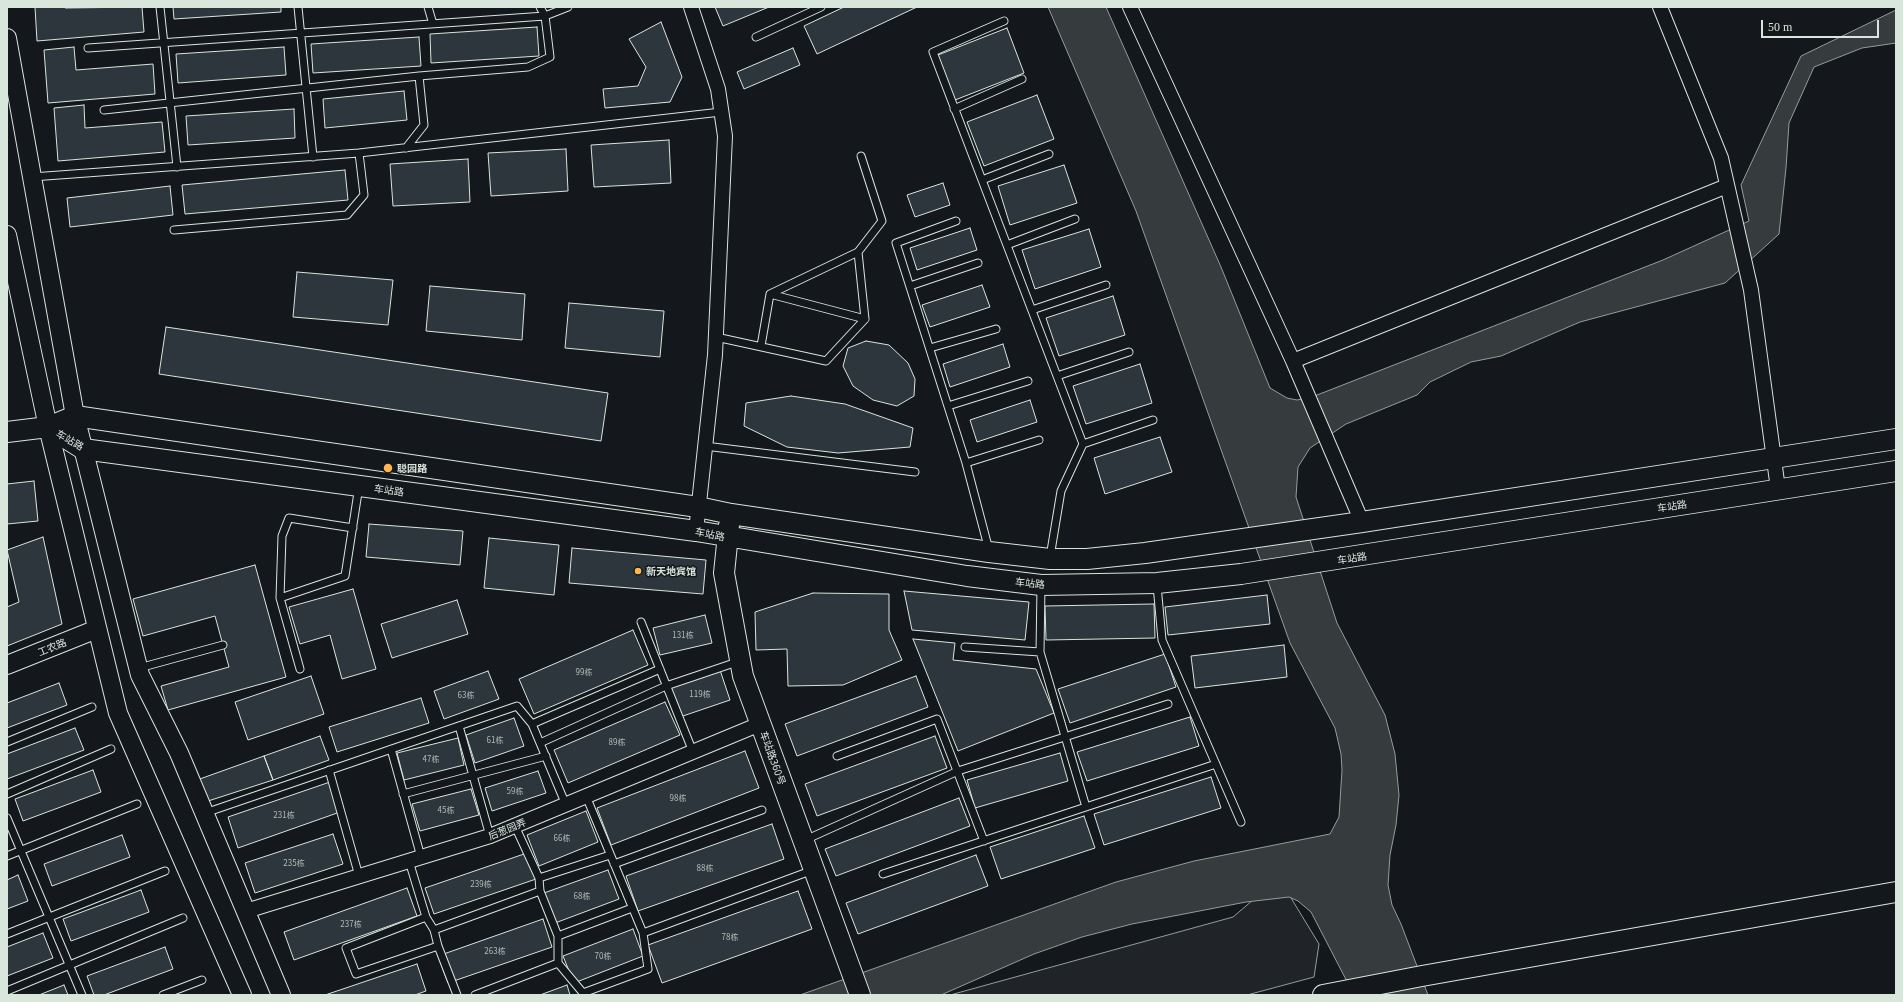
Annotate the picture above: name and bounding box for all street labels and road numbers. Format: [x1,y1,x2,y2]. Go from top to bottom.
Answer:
street label: 车站路 [54,427,86,453]
street label: 车站路 [373,482,405,498]
street label: 车站路 [1656,498,1688,514]
street label: 车站路 [694,525,726,543]
street label: 车站路 [1336,550,1368,566]
street label: 车站路 [1014,575,1046,591]
street label: 工农路 [36,636,68,658]
street label: 车站路360号 [758,729,788,787]
street label: 后葱园弄 [486,816,528,842]

